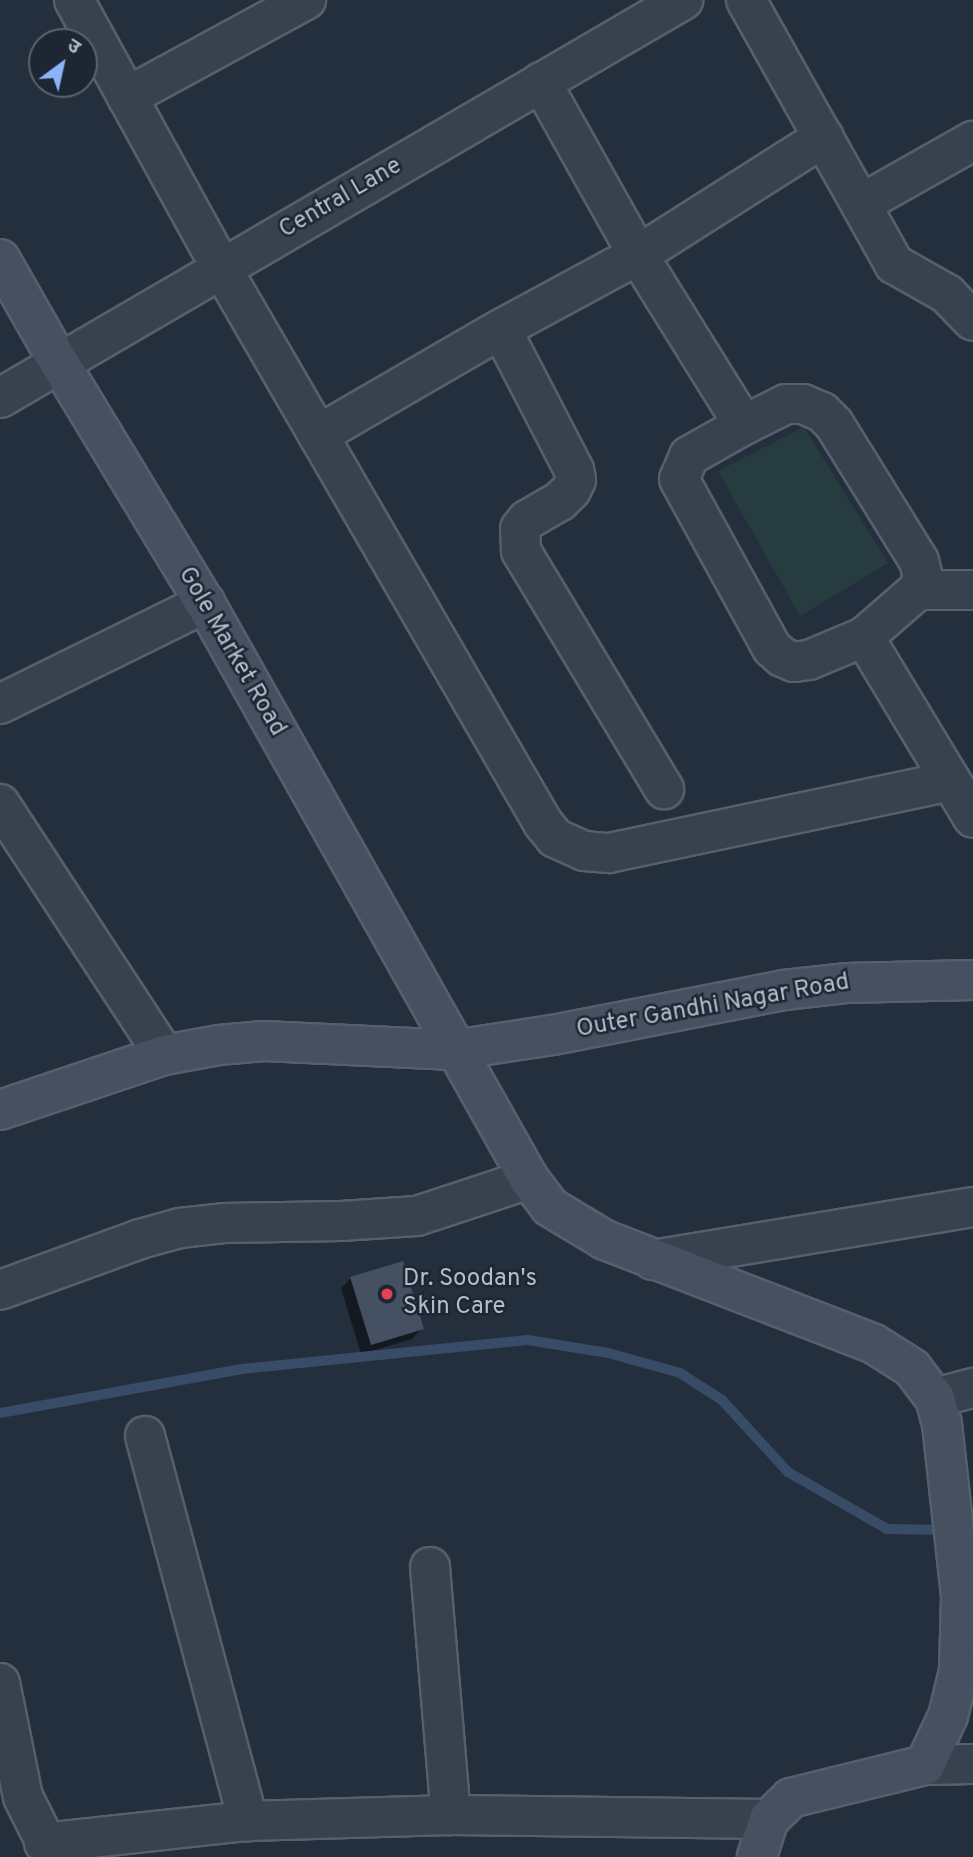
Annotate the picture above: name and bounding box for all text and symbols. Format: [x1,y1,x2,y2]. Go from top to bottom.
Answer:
north arrow [28,28,98,98]
text: उ [62,34,85,60]
street label: Central Lane [275,152,407,246]
street label: Gole Market Road [171,562,291,742]
street label: Outer Gandhi Nagar Road [574,969,852,1045]
place label: Dr. Soodan's Skin Care [403,1266,537,1322]
marker: Dr. Soodan's Skin Care [377,1284,397,1304]

